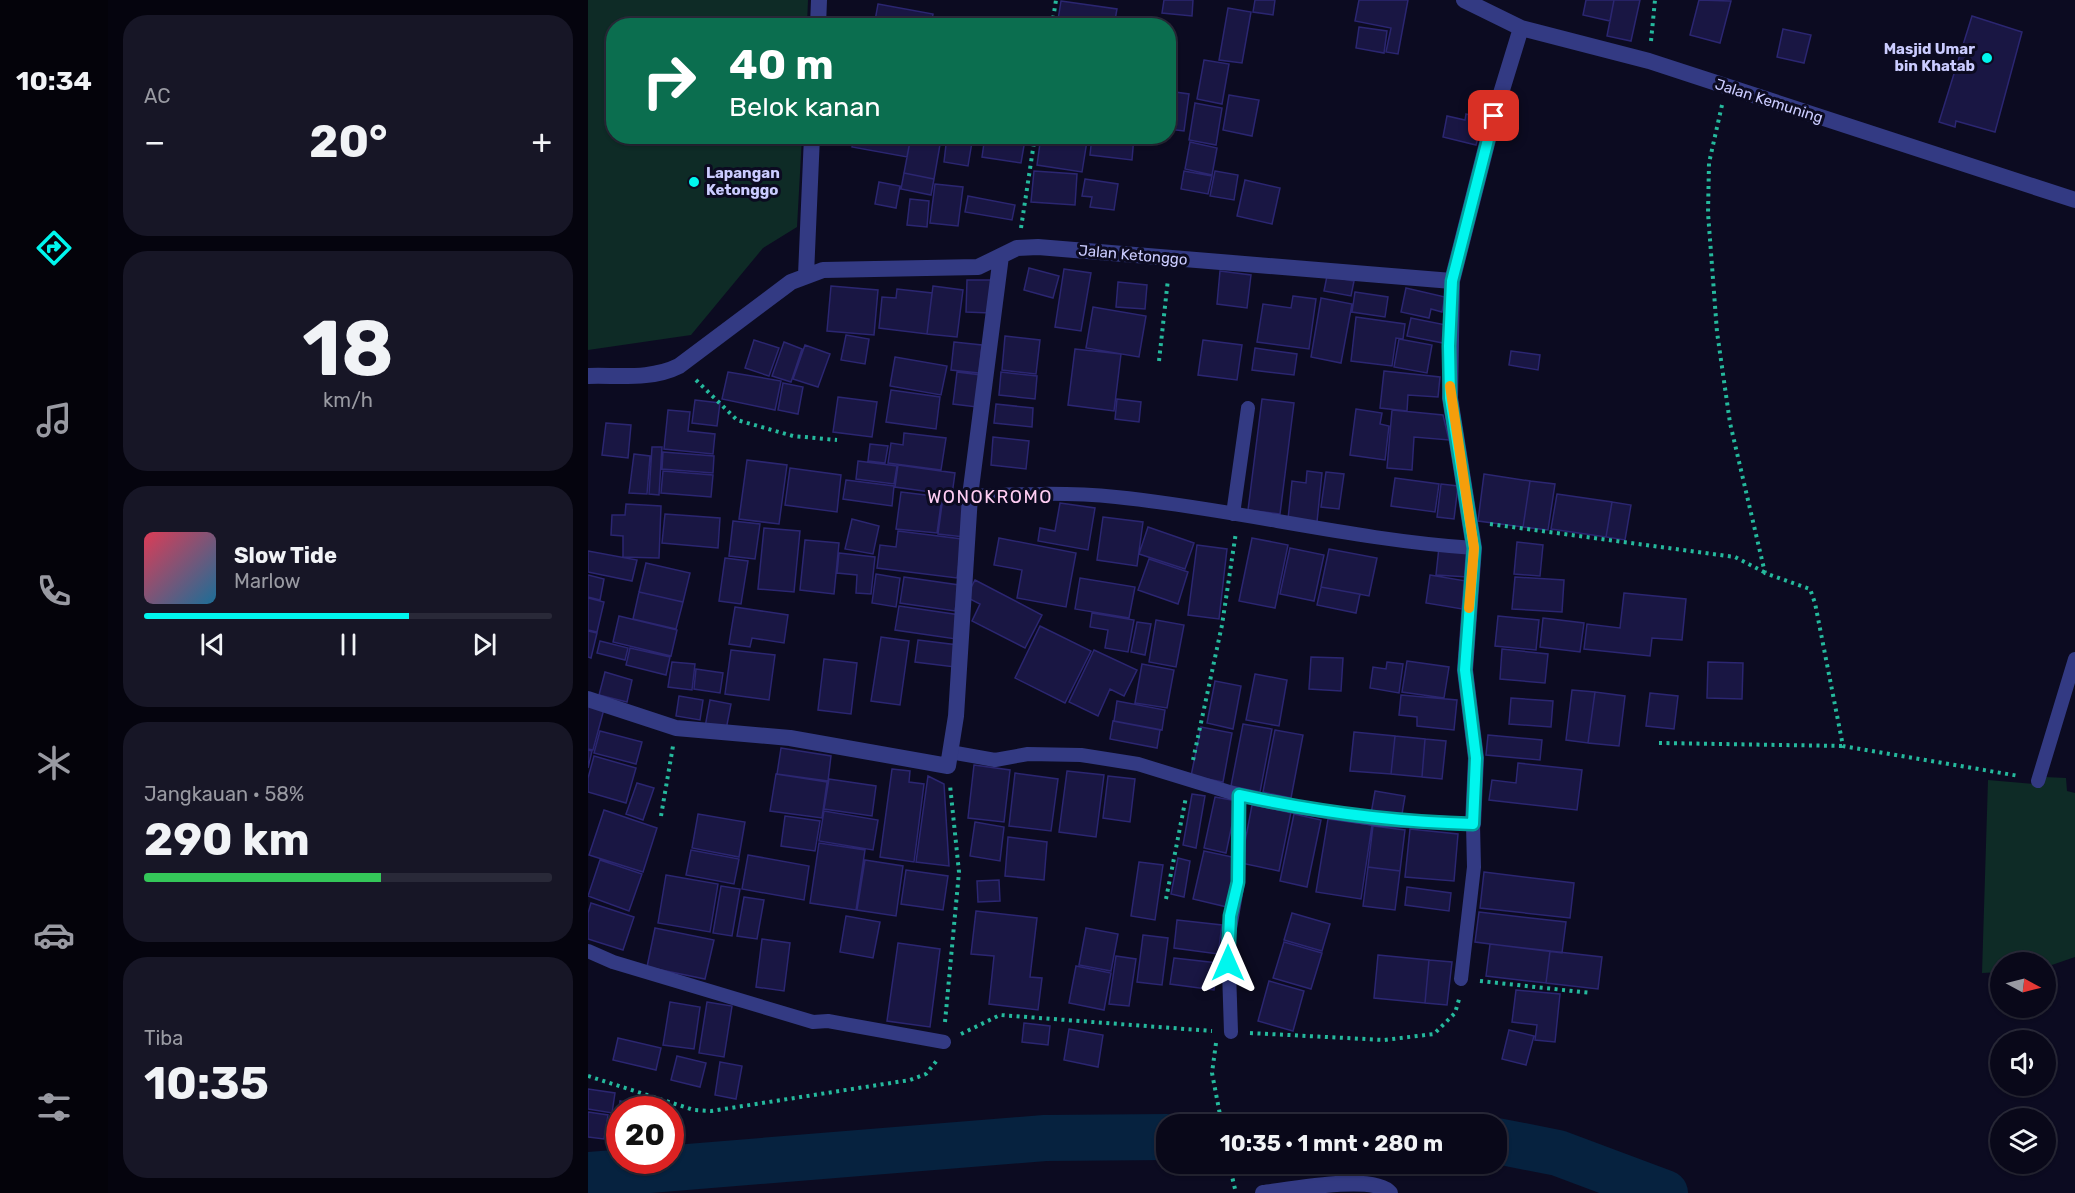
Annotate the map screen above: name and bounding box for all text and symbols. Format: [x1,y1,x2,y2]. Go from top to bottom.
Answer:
text: 40 m [729,40,834,90]
place label: Masjid Umar bin Khatab [1884,40,1975,75]
icon: right [630,42,708,120]
marker: Masjid Umar bin Khatab [1980,51,1994,65]
text: 10:34 [16,65,92,97]
street label: Jalan Kemuning [1713,75,1825,127]
text: AC [144,84,170,108]
pin [1468,90,1519,141]
text: Belok kanan [729,91,881,123]
icon: arrive [1477,99,1510,132]
text: 20° [309,115,388,168]
text: − [144,122,165,161]
text: + [531,122,552,161]
place label: Lapangan Ketonggo [706,164,780,199]
marker: Lapangan Ketonggo [687,175,701,189]
icon: directions [33,227,75,269]
street label: Jalan Ketonggo [1078,241,1188,269]
text: 18 [302,302,394,395]
text: km/h [323,388,373,412]
icon: music [33,399,75,441]
district label: WONOKROMO [927,486,1053,508]
text: Slow Tide [234,542,337,569]
text: Marlow [234,569,301,593]
icon: phone [33,570,75,612]
icon: previous [196,628,229,661]
icon: pause [332,628,365,661]
icon: next [468,628,501,661]
icon: climate [33,742,75,784]
text: Jangkauan · 58% [144,782,304,806]
text: 290 km [144,813,310,866]
icon: car [33,914,75,956]
position arrow [1196,931,1260,995]
north arrow [1990,952,2056,1018]
map controls [1990,952,2056,1174]
text: Tiba [144,1026,183,1050]
button: sound [1990,1030,2056,1096]
text: 10:35 [144,1057,269,1110]
icon: filters [33,1086,75,1128]
speed limit sign: 20 [606,1096,684,1174]
button: layers [1990,1108,2056,1174]
text: 10:35 · 1 mnt · 280 m [1220,1130,1443,1157]

